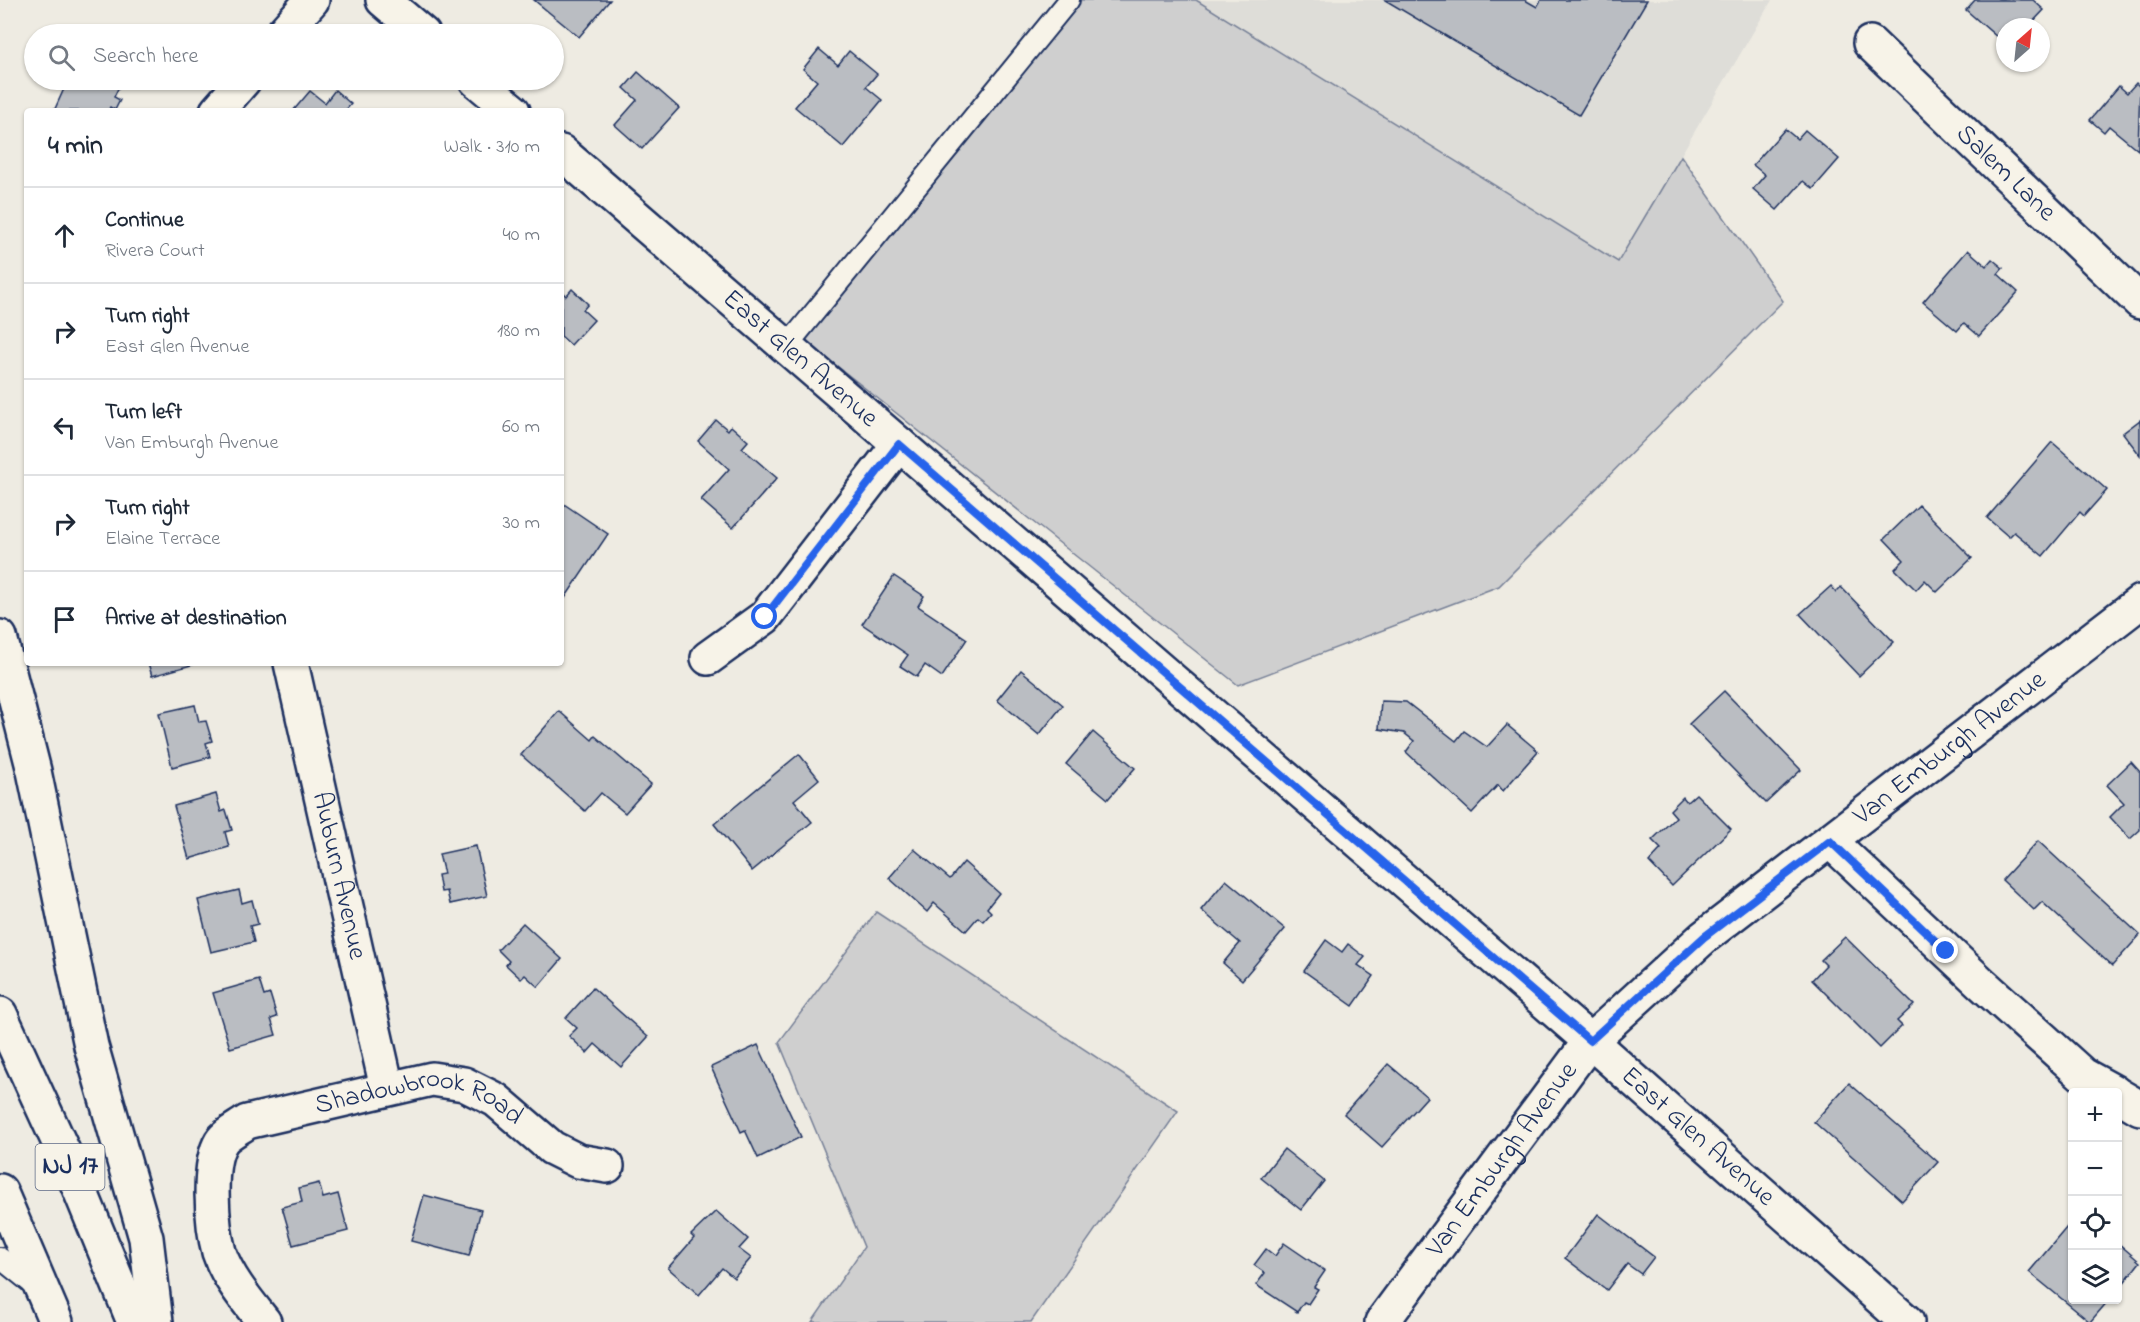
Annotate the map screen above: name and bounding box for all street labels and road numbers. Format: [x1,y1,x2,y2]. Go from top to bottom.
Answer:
street label: Salem Lane [1947,115,2065,232]
street label: East Glen Avenue [714,280,887,438]
street label: Van Emburgh Avenue [1844,661,2055,835]
street label: Auburn Avenue [301,788,377,964]
street label: Van Emburgh Avenue [1416,1053,1588,1266]
street label: East Glen Avenue [1612,1057,1784,1216]
street label: Shadowbrook Road [311,1059,532,1135]
road number: NJ 17 [36,1144,104,1190]

